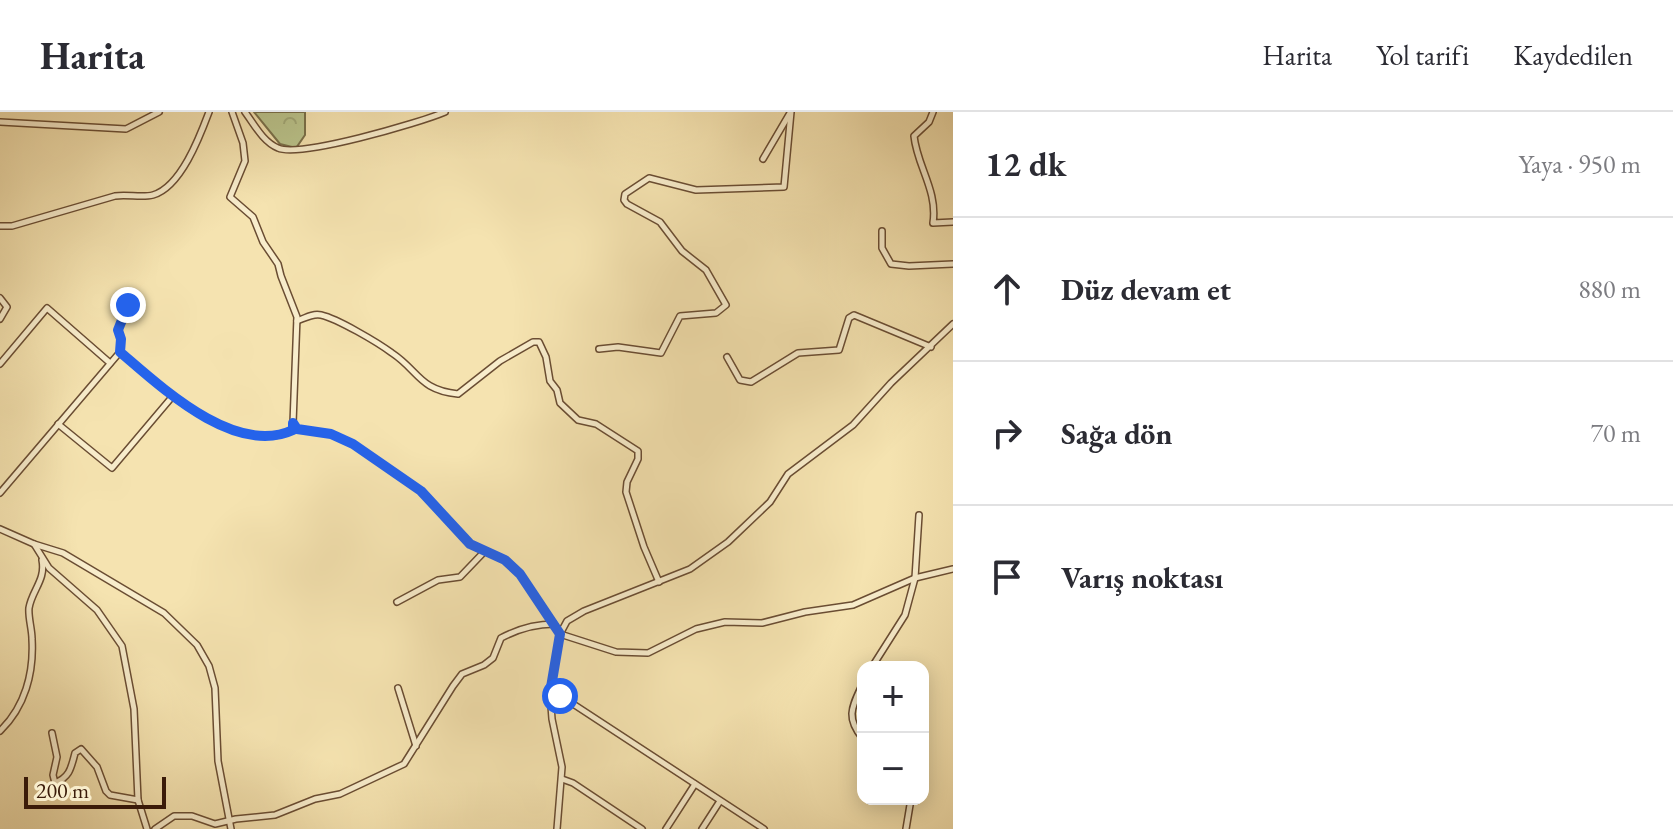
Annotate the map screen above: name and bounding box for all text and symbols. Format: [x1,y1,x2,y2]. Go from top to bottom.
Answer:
text: Harita [40,31,145,80]
text: Harita [1262,37,1332,73]
text: Yol tarifi [1376,37,1469,73]
text: Kaydedilen [1513,37,1633,73]
text: 12 dk [985,142,1066,186]
text: Yaya · 950 m [1519,147,1641,181]
icon: ahead [985,267,1029,311]
text: Düz devam et [1061,270,1231,309]
text: 880 m [1578,272,1641,306]
route end [110,287,146,323]
icon: right [985,411,1029,455]
text: Sağa dön [1061,414,1172,453]
text: 70 m [1591,416,1641,450]
icon: arrive [985,555,1029,599]
text: Varış noktası [1061,558,1223,597]
map controls [857,661,929,805]
button: + [857,661,929,733]
route start [542,678,578,714]
button: − [857,733,929,805]
scale bar [24,773,166,809]
text: 200 m [36,776,89,805]

